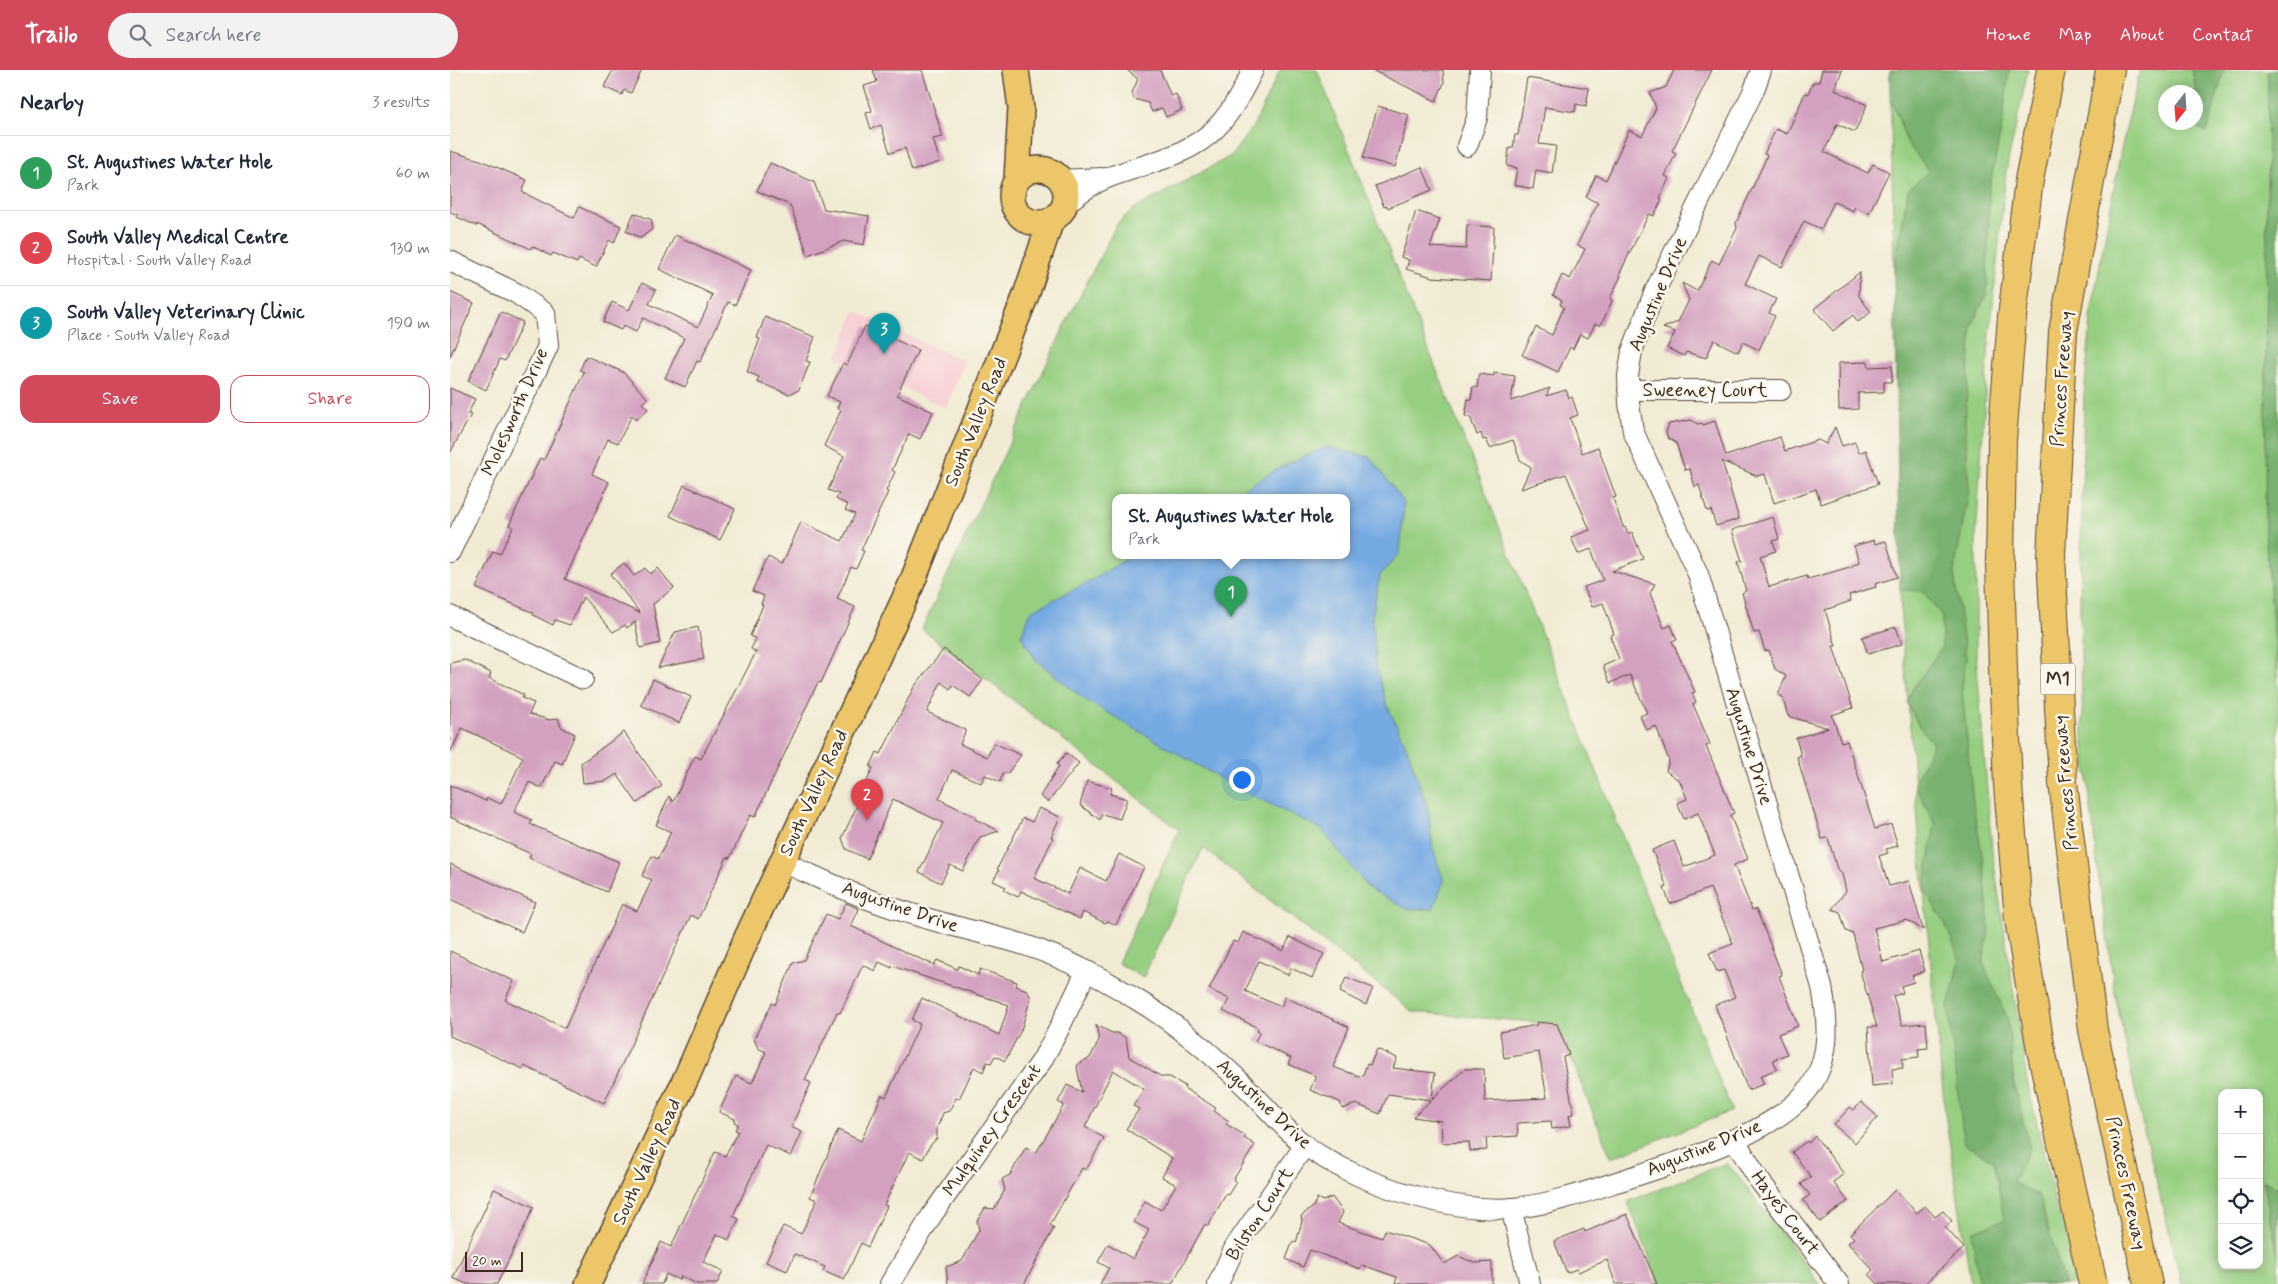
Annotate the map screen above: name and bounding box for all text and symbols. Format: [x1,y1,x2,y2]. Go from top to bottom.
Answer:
search box [108,13,458,58]
text: Trailo [25,20,78,51]
icon: search [126,21,154,49]
text: Search here [166,23,261,48]
text: Home [1986,23,2031,47]
text: Map [2059,23,2092,47]
text: About [2120,23,2164,47]
text: Contact [2192,23,2253,47]
north arrow [2158,85,2203,130]
text: Nearby [20,89,84,117]
text: 3 results [372,92,430,113]
text: St. Augustines Water Hole [67,150,273,175]
text: 1 [32,163,40,184]
text: 60 m [396,163,430,184]
text: Park [67,175,99,196]
text: South Valley Medical Centre [67,225,289,250]
street label: Augustine Drive [1623,233,1694,355]
text: 2 [32,238,40,259]
text: 130 m [389,238,430,259]
text: Hospital · South Valley Road [67,250,252,271]
text: South Valley Veterinary Clinic [67,300,305,325]
street label: Princes Freeway [2045,310,2079,448]
text: 3 [32,313,40,334]
text: 190 m [387,313,430,334]
pin: 3 [868,313,900,354]
text: Place · South Valley Road [67,325,230,346]
street label: Molesworth Drive [476,344,554,480]
street label: South Valley Road [939,354,1014,491]
button: Save [20,375,220,423]
button: Share [230,375,430,423]
street label: Sweeney Court [1642,378,1768,404]
popup [1112,494,1350,559]
text: St. Augustines Water Hole [1128,504,1334,529]
text: Park [1128,529,1160,550]
pin: 1 [1215,576,1247,617]
road number: M1 [2040,664,2076,694]
street label: Augustine Drive [1718,684,1779,808]
street label: Princes Freeway [2048,714,2084,852]
street label: South Valley Road [774,726,855,861]
your location [1229,767,1255,793]
pin: 2 [851,779,883,820]
street label: Augustine Drive [838,875,962,940]
street label: Augustine Drive [1210,1053,1317,1155]
street label: Mulquiney Crescent [937,1059,1047,1201]
map controls [2218,1089,2263,1269]
button: + [2218,1089,2263,1134]
street label: South Valley Road [607,1095,688,1230]
street label: Augustine Drive [1643,1114,1766,1183]
street label: Princes Freeway [2100,1114,2152,1252]
button: − [2218,1134,2263,1179]
street label: Bilston Court [1220,1162,1300,1266]
street label: Hayes Court [1745,1166,1825,1260]
button: locate [2218,1179,2263,1224]
button: layers [2218,1224,2263,1269]
scale bar [465,1249,522,1272]
text: 20 m [472,1252,502,1270]

